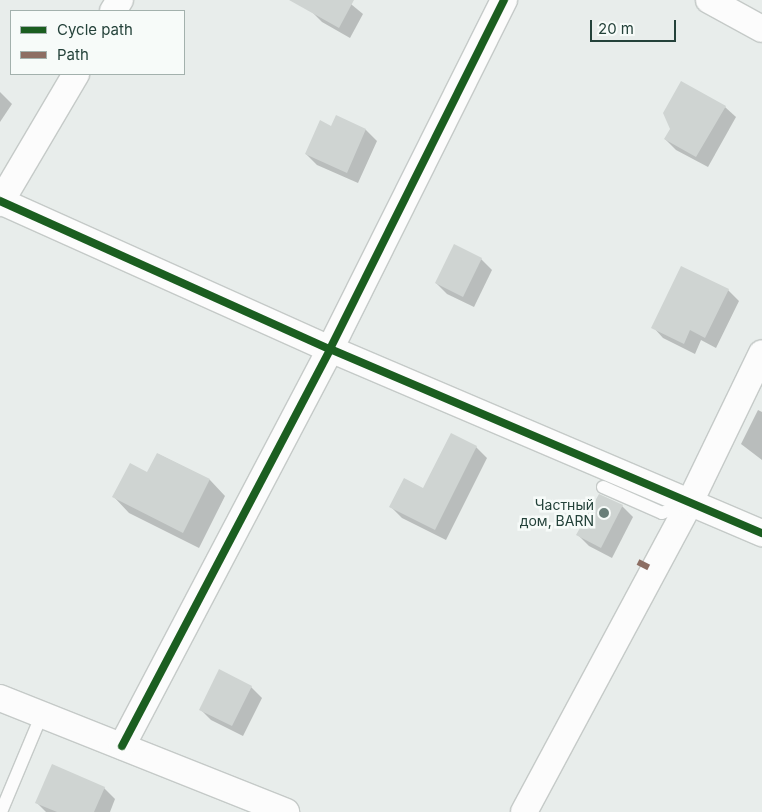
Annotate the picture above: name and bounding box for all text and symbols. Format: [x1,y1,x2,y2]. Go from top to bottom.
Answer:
legend [10,10,185,75]
scale bar [592,10,678,42]
text: 20 m [598,19,634,38]
text: Cycle path [57,20,133,39]
text: Path [57,45,89,64]
place label: Частный дом, BARN [520,497,594,530]
marker: Частный дом, BARN [598,507,610,519]

